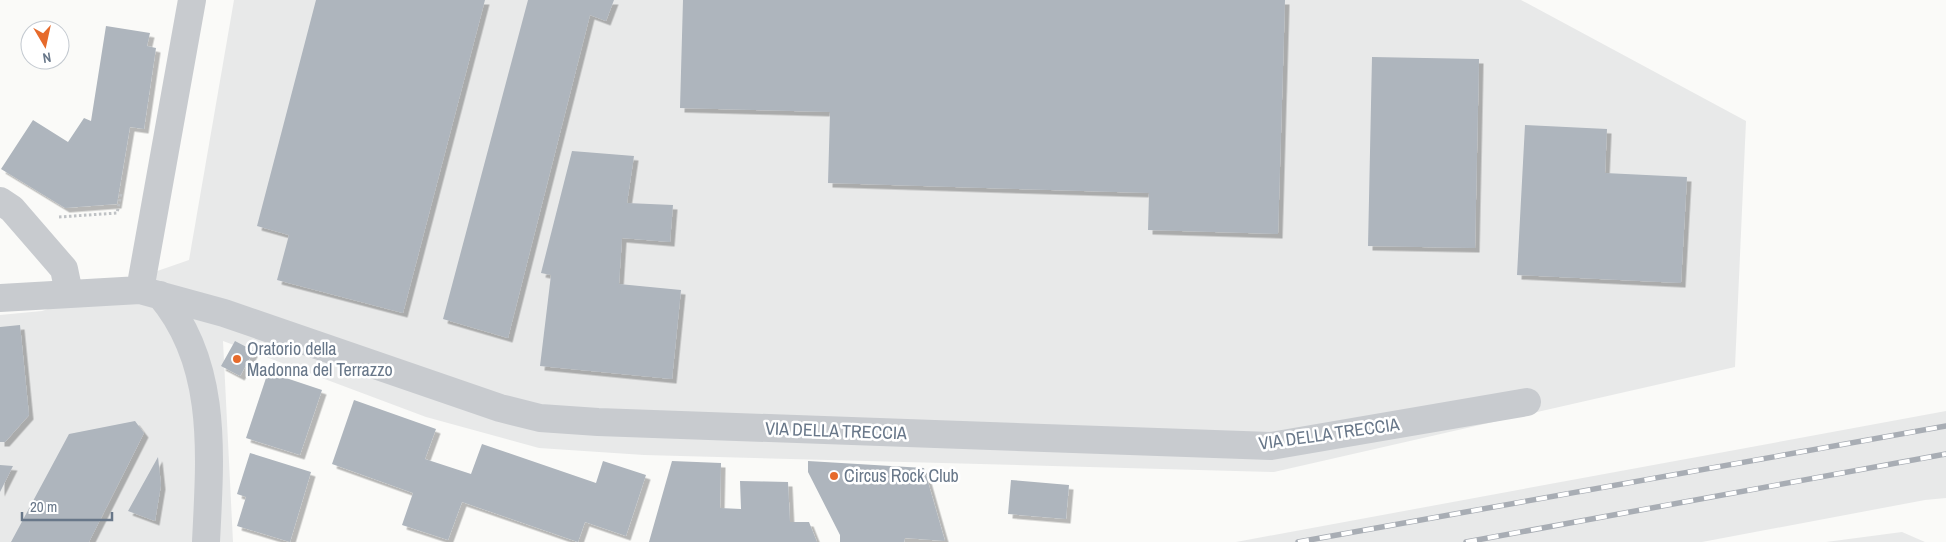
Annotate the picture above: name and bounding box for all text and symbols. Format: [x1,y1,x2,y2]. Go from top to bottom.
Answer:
north arrow [20,20,70,70]
text: N [42,48,53,67]
place label: Oratorio della Madonna del Terrazzo [247,336,393,382]
marker: Oratorio della Madonna del Terrazzo [231,353,243,365]
street label: VIA DELLA TRECCIA [1257,411,1401,456]
street label: VIA DELLA TRECCIA [765,416,907,445]
place label: Circus Rock Club [844,463,959,488]
marker: Circus Rock Club [828,470,840,482]
scale bar [22,490,112,522]
text: 20 m [30,496,57,517]

